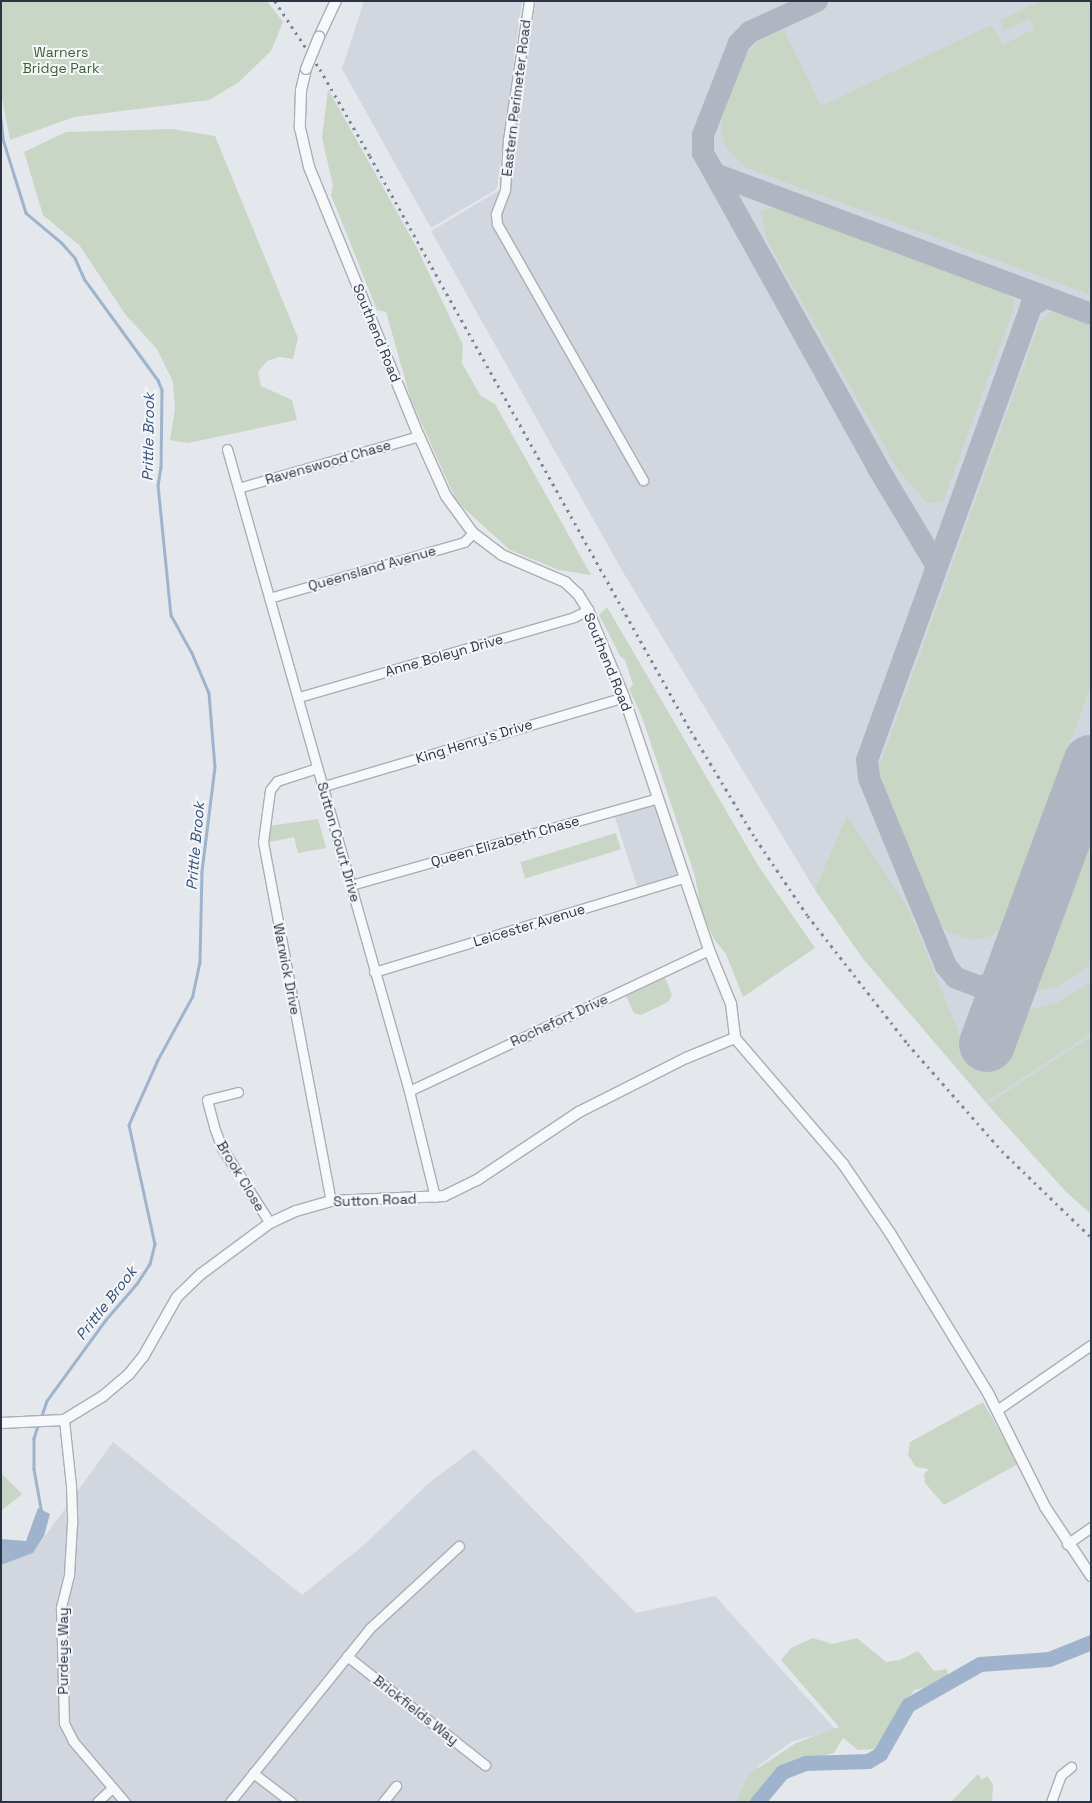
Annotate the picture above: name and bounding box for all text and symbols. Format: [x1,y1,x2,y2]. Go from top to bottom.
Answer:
street label: Eastern Perimeter Road [498,19,534,177]
park label: Warners Bridge Park [23,44,99,76]
street label: Southend Road [350,281,404,385]
water label: Prittle Brook [138,393,158,481]
street label: Ravenswood Chase [263,436,393,488]
street label: Queensland Avenue [306,542,438,594]
street label: Southend Road [581,610,635,714]
street label: Anne Boleyn Drive [383,630,505,680]
street label: King Henry's Drive [414,715,534,767]
street label: Sutton Court Drive [314,780,364,904]
water label: Prittle Brook [182,801,208,891]
street label: Queen Elizabeth Chase [429,812,581,870]
street label: Leicester Avenue [471,900,587,950]
street label: Warwick Drive [270,922,304,1016]
street label: Rochefort Drive [507,990,611,1050]
street label: Brook Close [213,1138,269,1214]
street label: Sutton Road [333,1190,417,1210]
water label: Prittle Brook [72,1263,140,1343]
street label: Purdeys Way [55,1607,71,1695]
street label: Brickfields Way [370,1672,462,1748]

